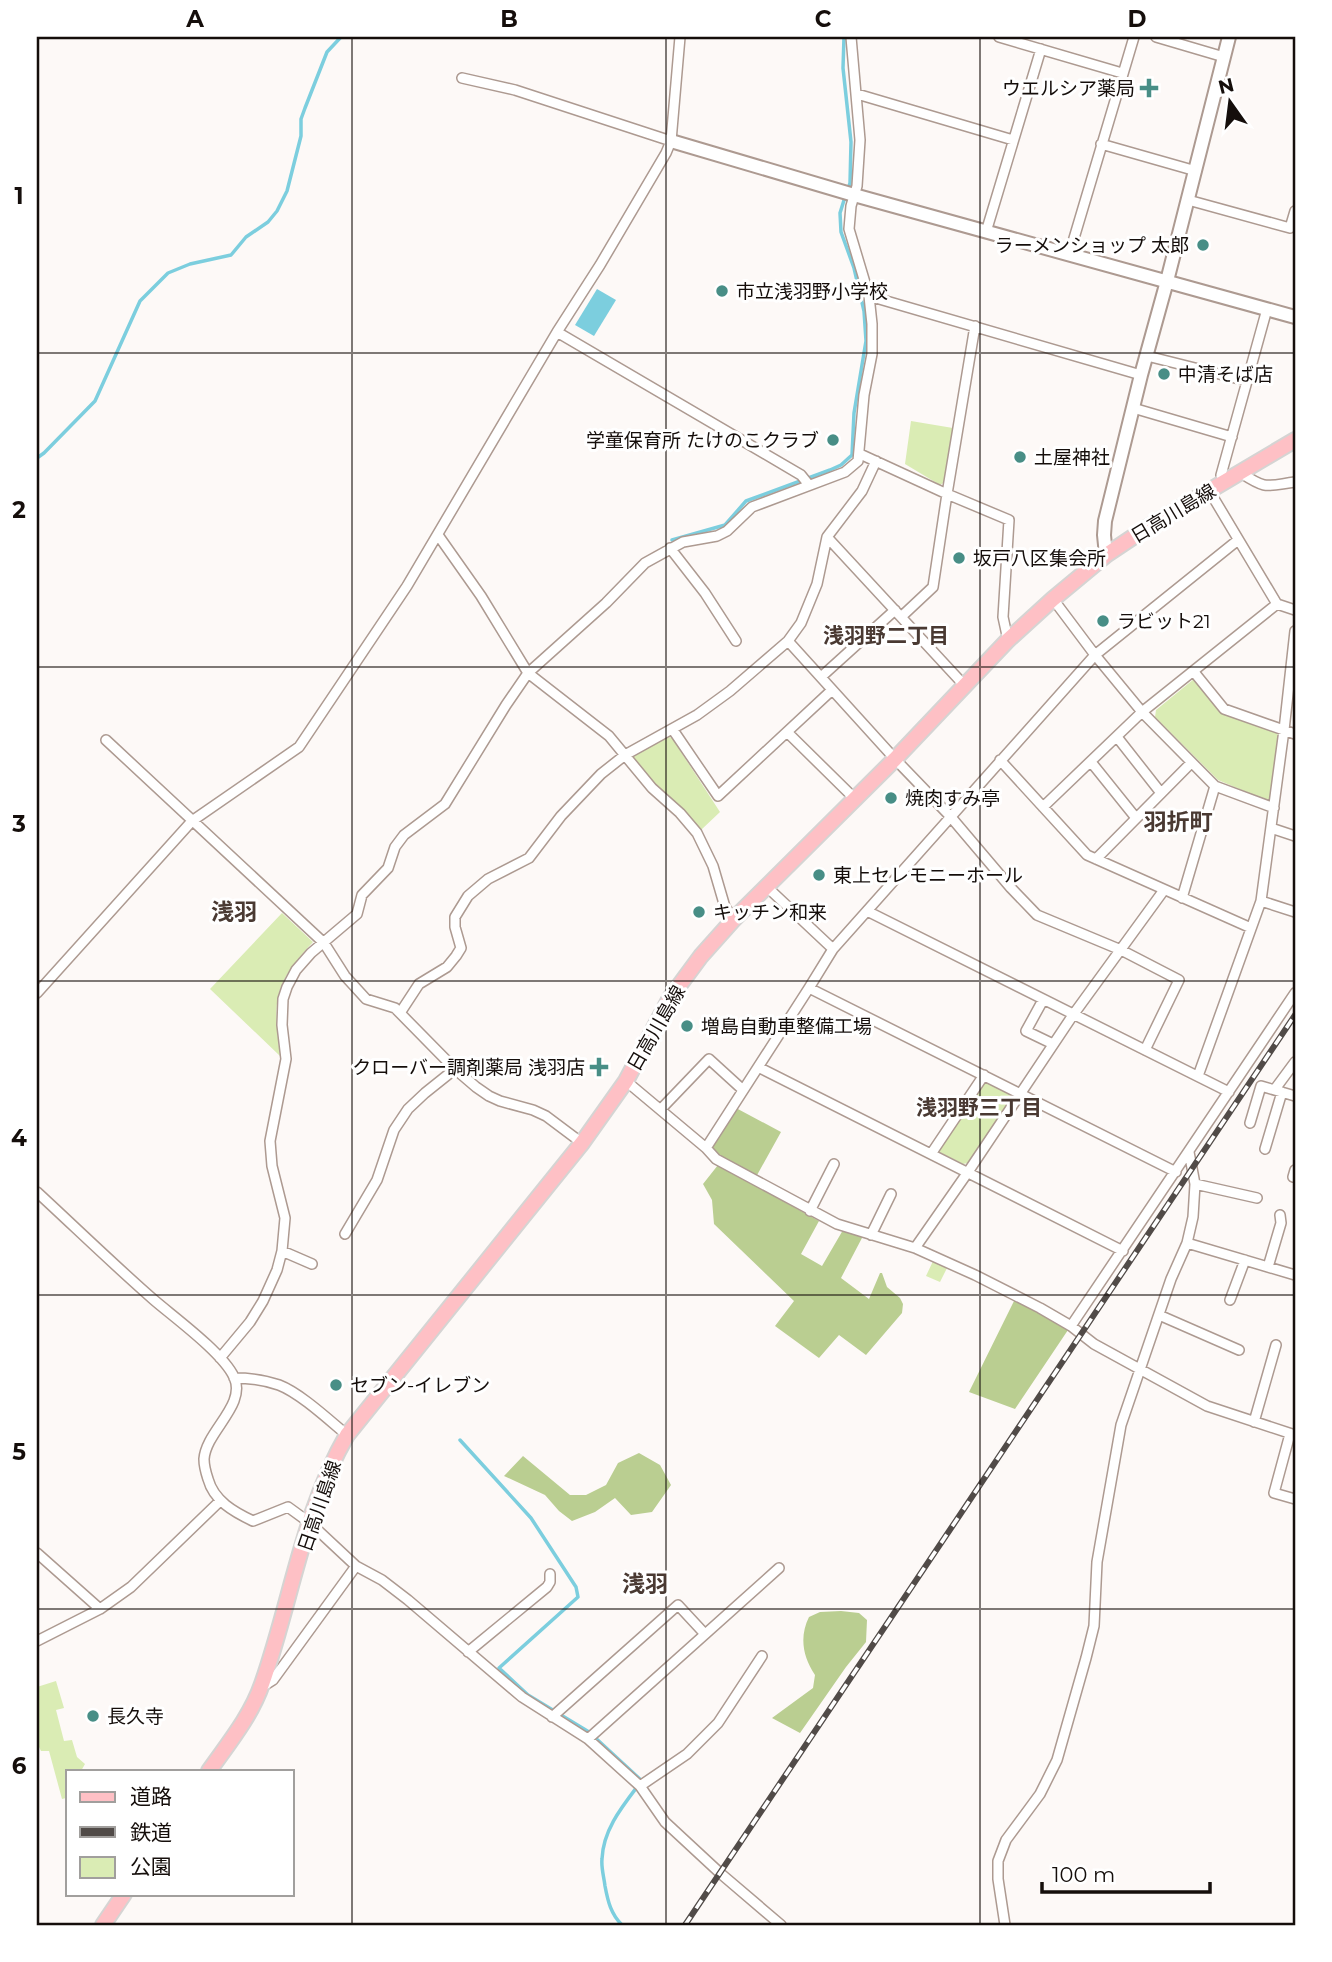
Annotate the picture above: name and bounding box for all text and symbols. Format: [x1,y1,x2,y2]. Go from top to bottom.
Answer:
text: A [185,5,204,33]
text: B [500,5,518,33]
text: C [815,5,832,33]
text: D [1128,5,1147,33]
north arrow [1196,66,1266,136]
text: N [1216,73,1236,99]
place label: ウエルシア薬局 [1002,77,1135,100]
marker: ウエルシア薬局 [1141,80,1157,96]
text: 1 [14,182,24,210]
place label: ラーメンショップ 太郎 [995,234,1189,257]
marker: ラーメンショップ 太郎 [1195,237,1211,253]
place label: 市立浅羽野小学校 [736,280,888,303]
marker: 市立浅羽野小学校 [714,283,730,299]
place label: 中清そば店 [1178,363,1273,386]
marker: 中清そば店 [1156,366,1172,382]
place label: 学童保育所 たけのこクラブ [586,429,819,452]
marker: 学童保育所 たけのこクラブ [825,432,841,448]
place label: 土屋神社 [1034,446,1110,469]
marker: 土屋神社 [1012,449,1028,465]
street label: 日高川島線 [1127,479,1220,548]
text: 2 [12,496,26,524]
place label: 坂戸八区集会所 [973,547,1106,570]
marker: 坂戸八区集会所 [951,550,967,566]
place label: ラビット21 [1117,610,1211,633]
marker: ラビット21 [1095,613,1111,629]
district label: 浅羽野二丁目 [823,623,949,648]
place label: 焼肉すみ亭 [905,787,1000,810]
marker: 焼肉すみ亭 [883,790,899,806]
district label: 羽折町 [1144,808,1213,836]
text: 3 [11,810,26,838]
place label: 東上セレモニーホール [833,864,1023,887]
marker: 東上セレモニーホール [811,867,827,883]
district label: 浅羽 [211,898,257,926]
place label: キッチン和来 [713,901,827,924]
marker: キッチン和来 [691,904,707,920]
street label: 日高川島線 [623,981,690,1075]
place label: 増島自動車整備工場 [701,1015,872,1038]
marker: 増島自動車整備工場 [679,1018,695,1034]
place label: クローバー調剤薬局 浅羽店 [352,1056,585,1079]
marker: クローバー調剤薬局 浅羽店 [591,1059,607,1075]
district label: 浅羽野三丁目 [916,1095,1042,1120]
text: 4 [11,1124,27,1152]
place label: セブン-イレブン [350,1374,490,1397]
marker: セブン-イレブン [328,1377,344,1393]
text: 5 [12,1438,26,1466]
street label: 日高川島線 [293,1457,346,1555]
district label: 浅羽 [622,1570,668,1598]
place label: 長久寺 [107,1705,164,1728]
marker: 長久寺 [85,1708,101,1724]
text: 6 [12,1752,27,1780]
legend [66,1770,294,1896]
text: 道路 [130,1784,172,1809]
text: 鉄道 [130,1820,172,1845]
scale bar [1042,1850,1210,1894]
text: 公園 [130,1854,172,1879]
text: 100 m [1052,1862,1115,1887]

